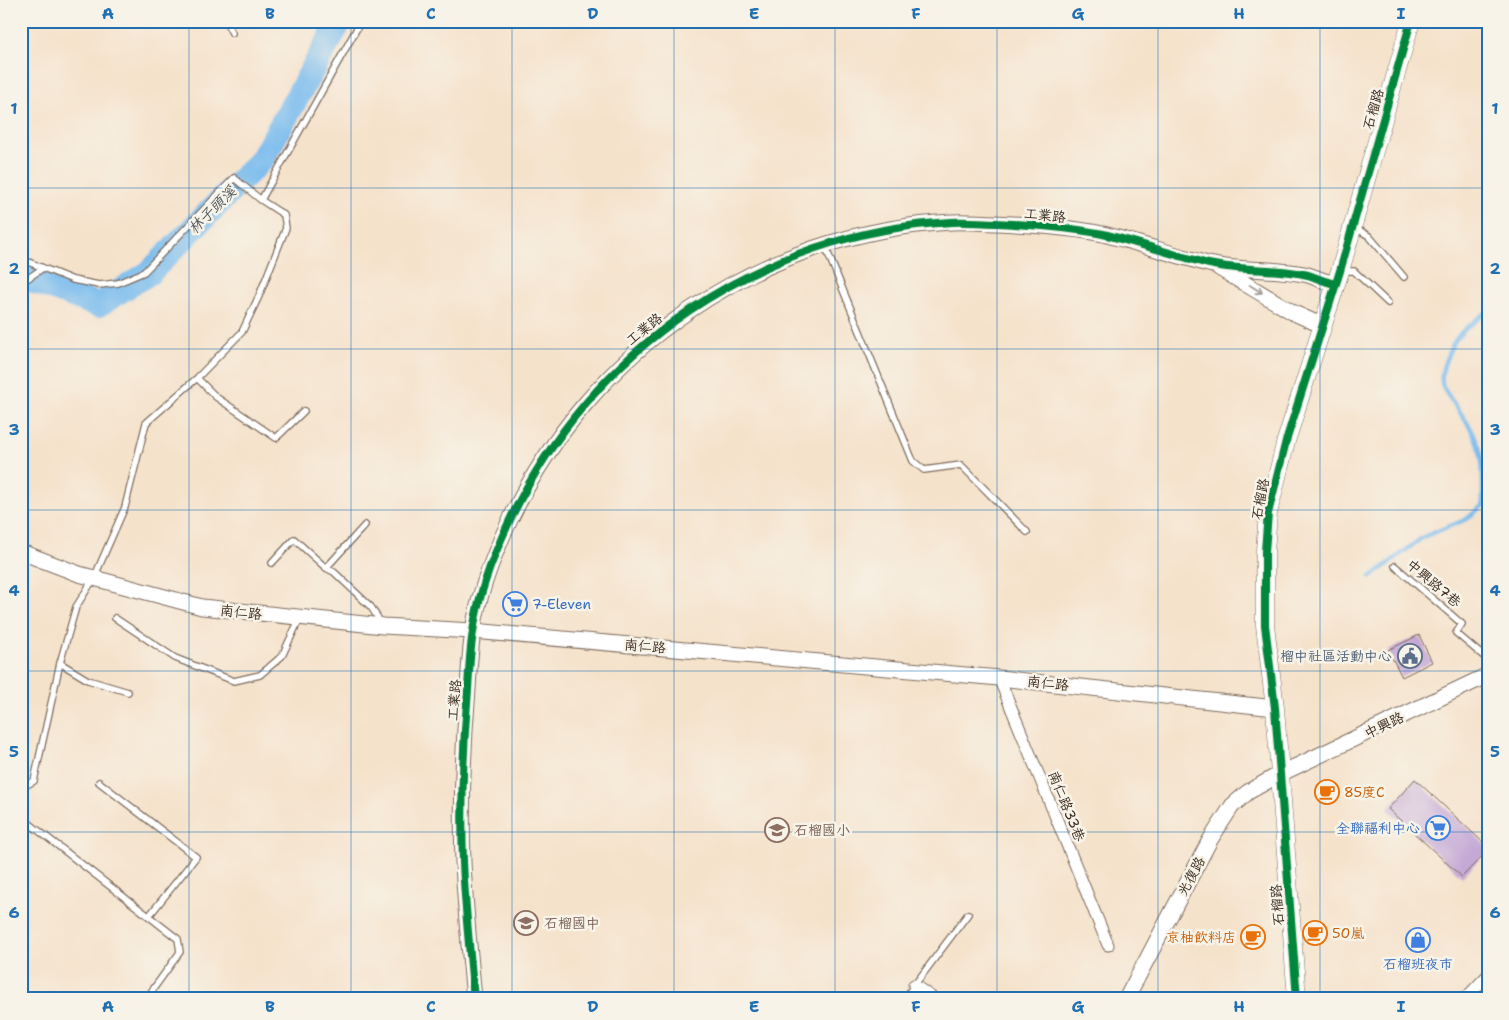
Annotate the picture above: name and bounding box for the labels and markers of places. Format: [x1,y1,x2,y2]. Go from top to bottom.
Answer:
supermarket icon: 7-Eleven [502,591,528,617]
place label: 7-Eleven [532,595,591,613]
public building icon: 榴中社區活動中心 [1397,643,1423,669]
place label: 榴中社區活動中心 [1280,647,1392,665]
cafe icon: 85度C [1314,779,1340,805]
place label: 85度C [1344,783,1385,801]
supermarket icon: 全聯福利中心 [1425,815,1451,841]
school or university icon: 石榴國小 [764,817,790,843]
place label: 全聯福利中心 [1336,819,1420,837]
place label: 石榴國小 [794,821,850,839]
school or university icon: 石榴國中 [513,910,539,936]
place label: 石榴國中 [544,914,600,932]
cafe icon: 50嵐 [1302,920,1328,946]
cafe icon: 京柚飲料店 [1240,924,1266,950]
place label: 50嵐 [1332,924,1364,942]
shop icon: 石榴班夜市 [1405,927,1431,953]
place label: 京柚飲料店 [1166,928,1236,946]
place label: 石榴班夜市 [1383,955,1453,973]

